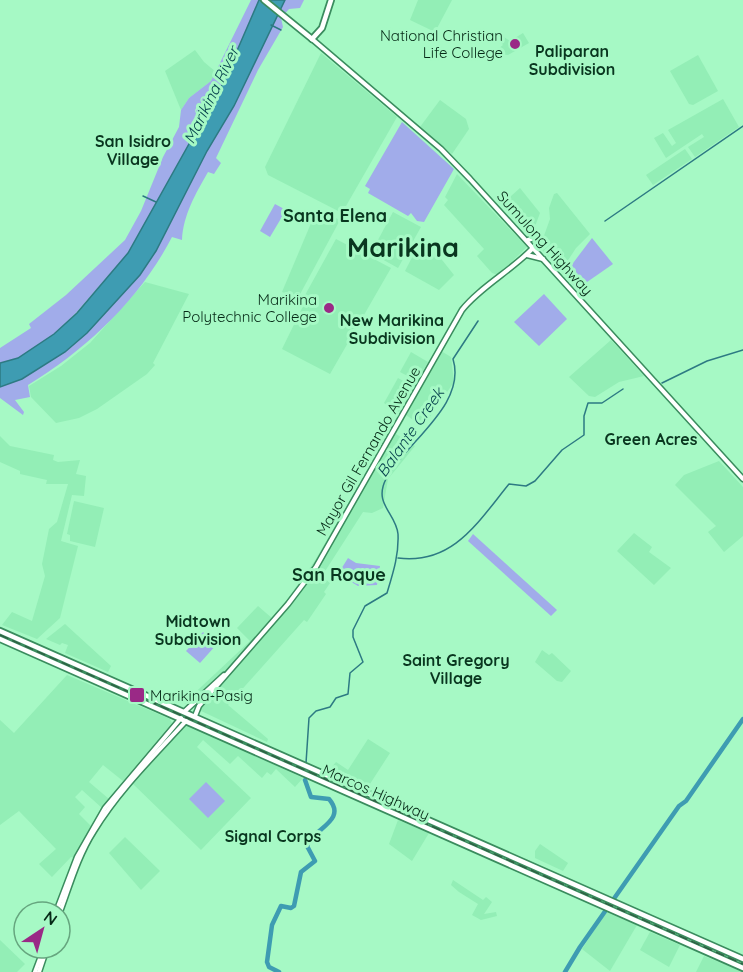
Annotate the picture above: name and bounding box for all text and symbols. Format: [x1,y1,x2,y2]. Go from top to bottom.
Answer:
place label: National Christian Life College [380,26,503,62]
marker: National Christian Life College [508,37,522,51]
district label: Paliparan Subdivision [529,41,615,79]
water label: Marikina River [179,42,244,147]
district label: San Isidro Village [95,131,171,169]
street label: Sumulong Highway [493,187,597,299]
district label: Santa Elena [283,204,387,227]
district label: Marikina [347,230,459,264]
place label: Marikina Polytechnic College [182,290,317,326]
marker: Marikina Polytechnic College [322,301,336,315]
district label: New Marikina Subdivision [340,310,444,348]
street label: Mayor Gil Fernando Avenue [312,363,424,539]
water label: Balante Creek [372,382,449,480]
district label: Green Acres [605,429,698,449]
district label: San Roque [292,563,386,586]
district label: Midtown Subdivision [155,611,241,649]
district label: Saint Gregory Village [402,650,510,688]
marker: Marikina-Pasig [128,686,146,704]
place label: Marikina-Pasig [150,686,253,705]
street label: Marcos Highway [319,760,433,824]
district label: Signal Corps [225,826,322,846]
north arrow [12,900,72,960]
text: N [40,906,61,929]

